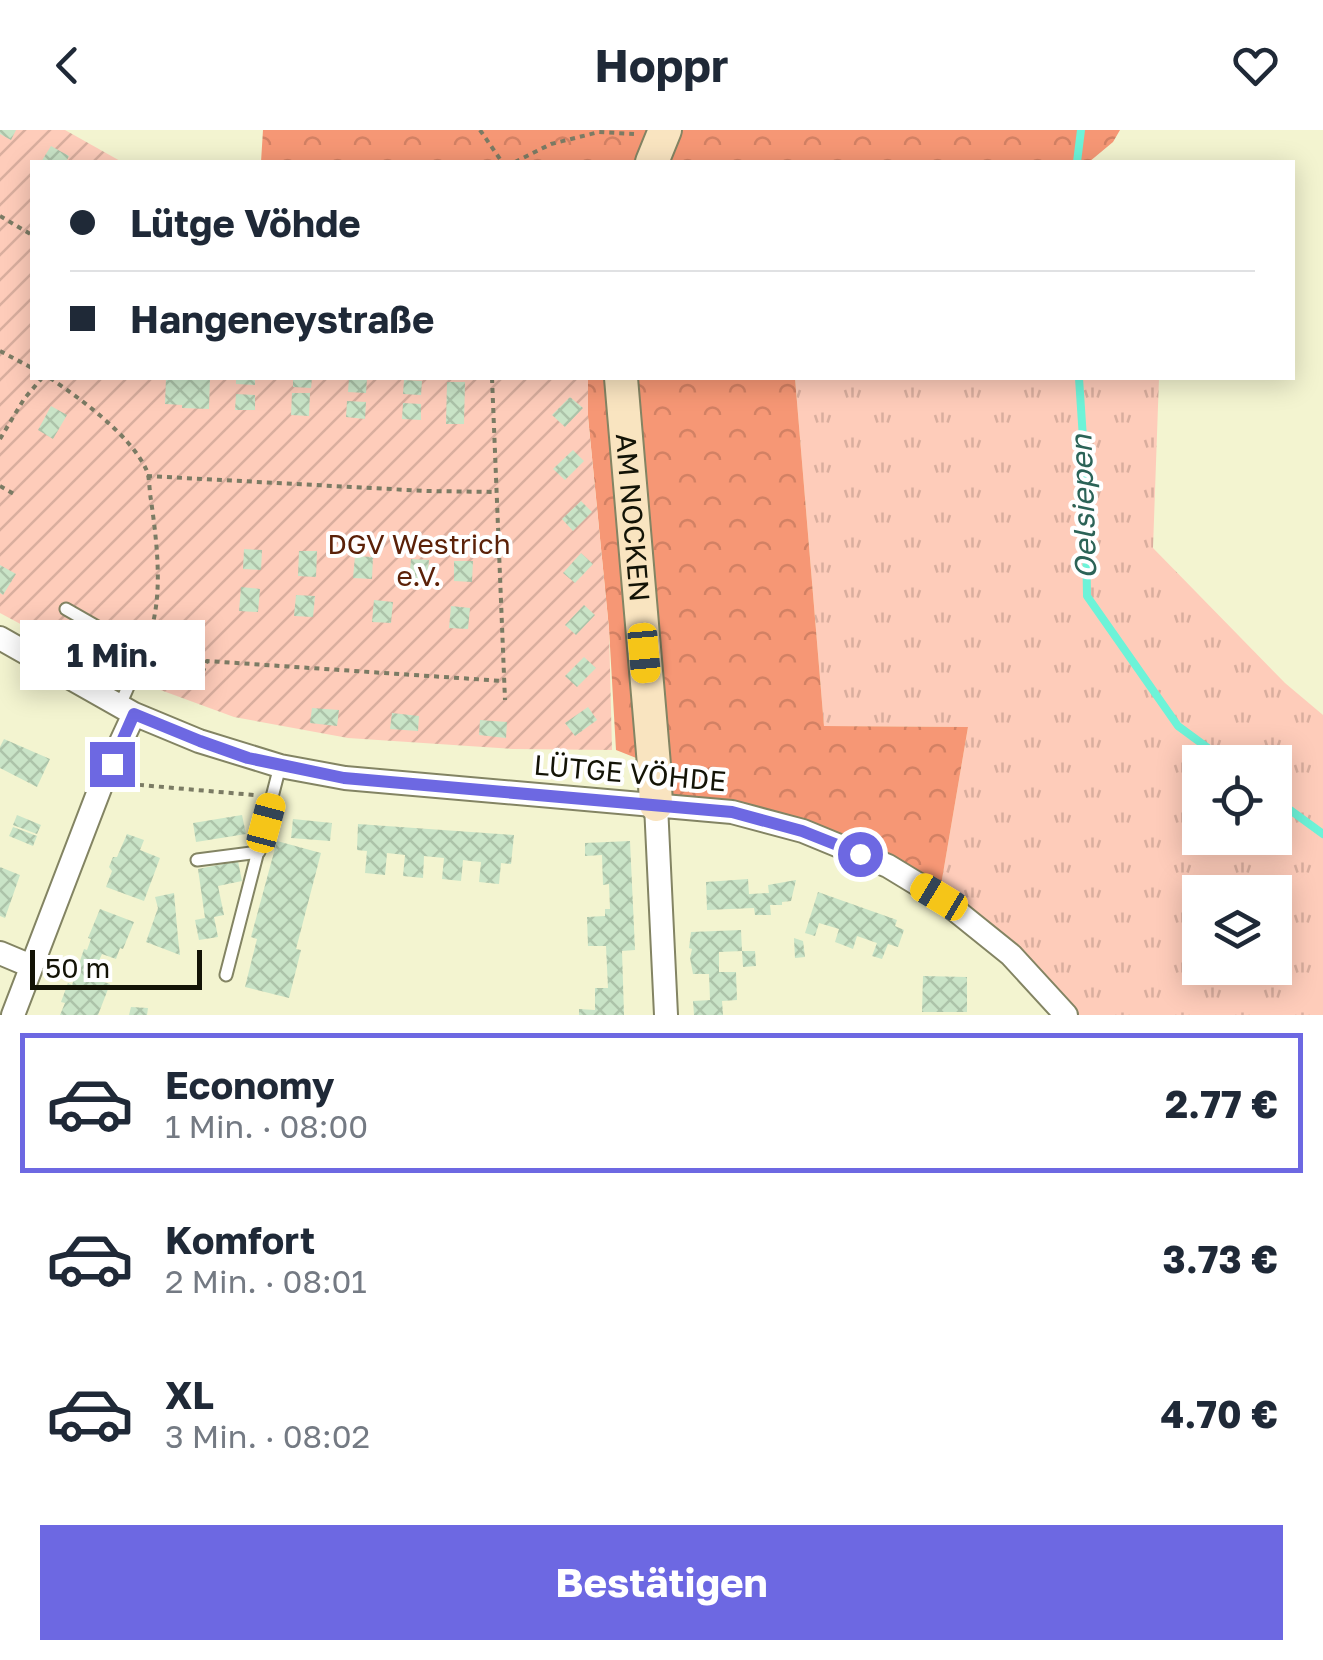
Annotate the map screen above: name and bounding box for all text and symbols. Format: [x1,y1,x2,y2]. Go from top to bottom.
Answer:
icon: back [40,38,95,93]
text: Hoppr [594,38,729,92]
icon: heart [1228,38,1283,93]
text: Lütge Vöhde [130,200,361,245]
text: Hangeneystraße [130,296,434,341]
street label: AM NOCKEN [610,432,657,603]
water label: Oelsiepen [1062,432,1104,580]
park label: DGV Westrich e.V. [327,527,511,592]
callout: 1 Min. [19,619,204,689]
car [626,622,662,684]
text: 1 Min. [67,636,158,674]
route end [90,742,135,787]
map controls [1182,745,1292,985]
button: locate [1182,745,1292,855]
street label: LÜTGE VÖHDE [532,748,728,797]
car [244,790,288,856]
route start [838,832,883,877]
car [906,869,972,925]
button: layers [1182,875,1292,985]
scale bar [30,945,202,990]
text: 50 m [45,951,110,984]
icon: car [45,1058,135,1148]
text: Economy [165,1062,334,1107]
text: 2.77 € [1165,1081,1278,1126]
text: 1 Min. · 08:00 [165,1107,368,1145]
icon: car [45,1213,135,1303]
text: Komfort [165,1217,315,1262]
text: 3.73 € [1162,1236,1278,1281]
text: 2 Min. · 08:01 [165,1262,367,1300]
icon: car [45,1368,135,1458]
text: XL [165,1372,214,1417]
text: 4.70 € [1160,1391,1278,1436]
text: 3 Min. · 08:02 [165,1417,370,1455]
button: Bestätigen [40,1525,1283,1640]

